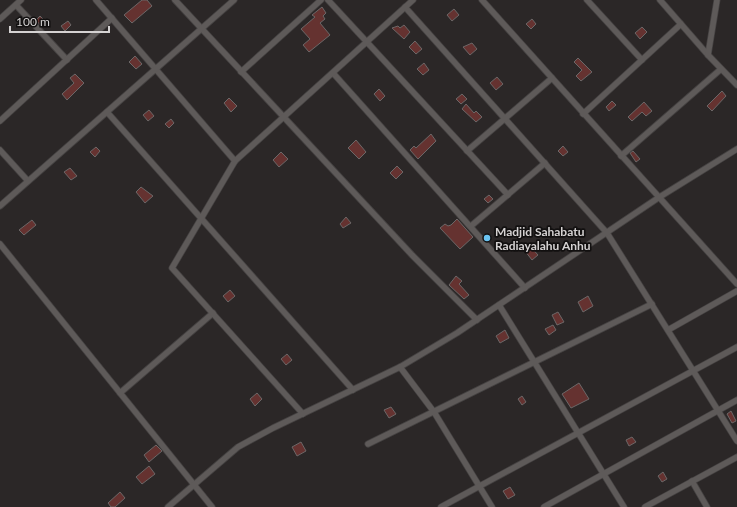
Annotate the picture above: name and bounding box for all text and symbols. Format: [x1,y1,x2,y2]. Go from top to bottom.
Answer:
scale bar [10,8,109,34]
text: 100 m [16,14,50,29]
place label: Madjid Sahabatu Radiayalahu Anhu [495,224,591,253]
marker: Madjid Sahabatu Radiayalahu Anhu [482,233,492,243]

